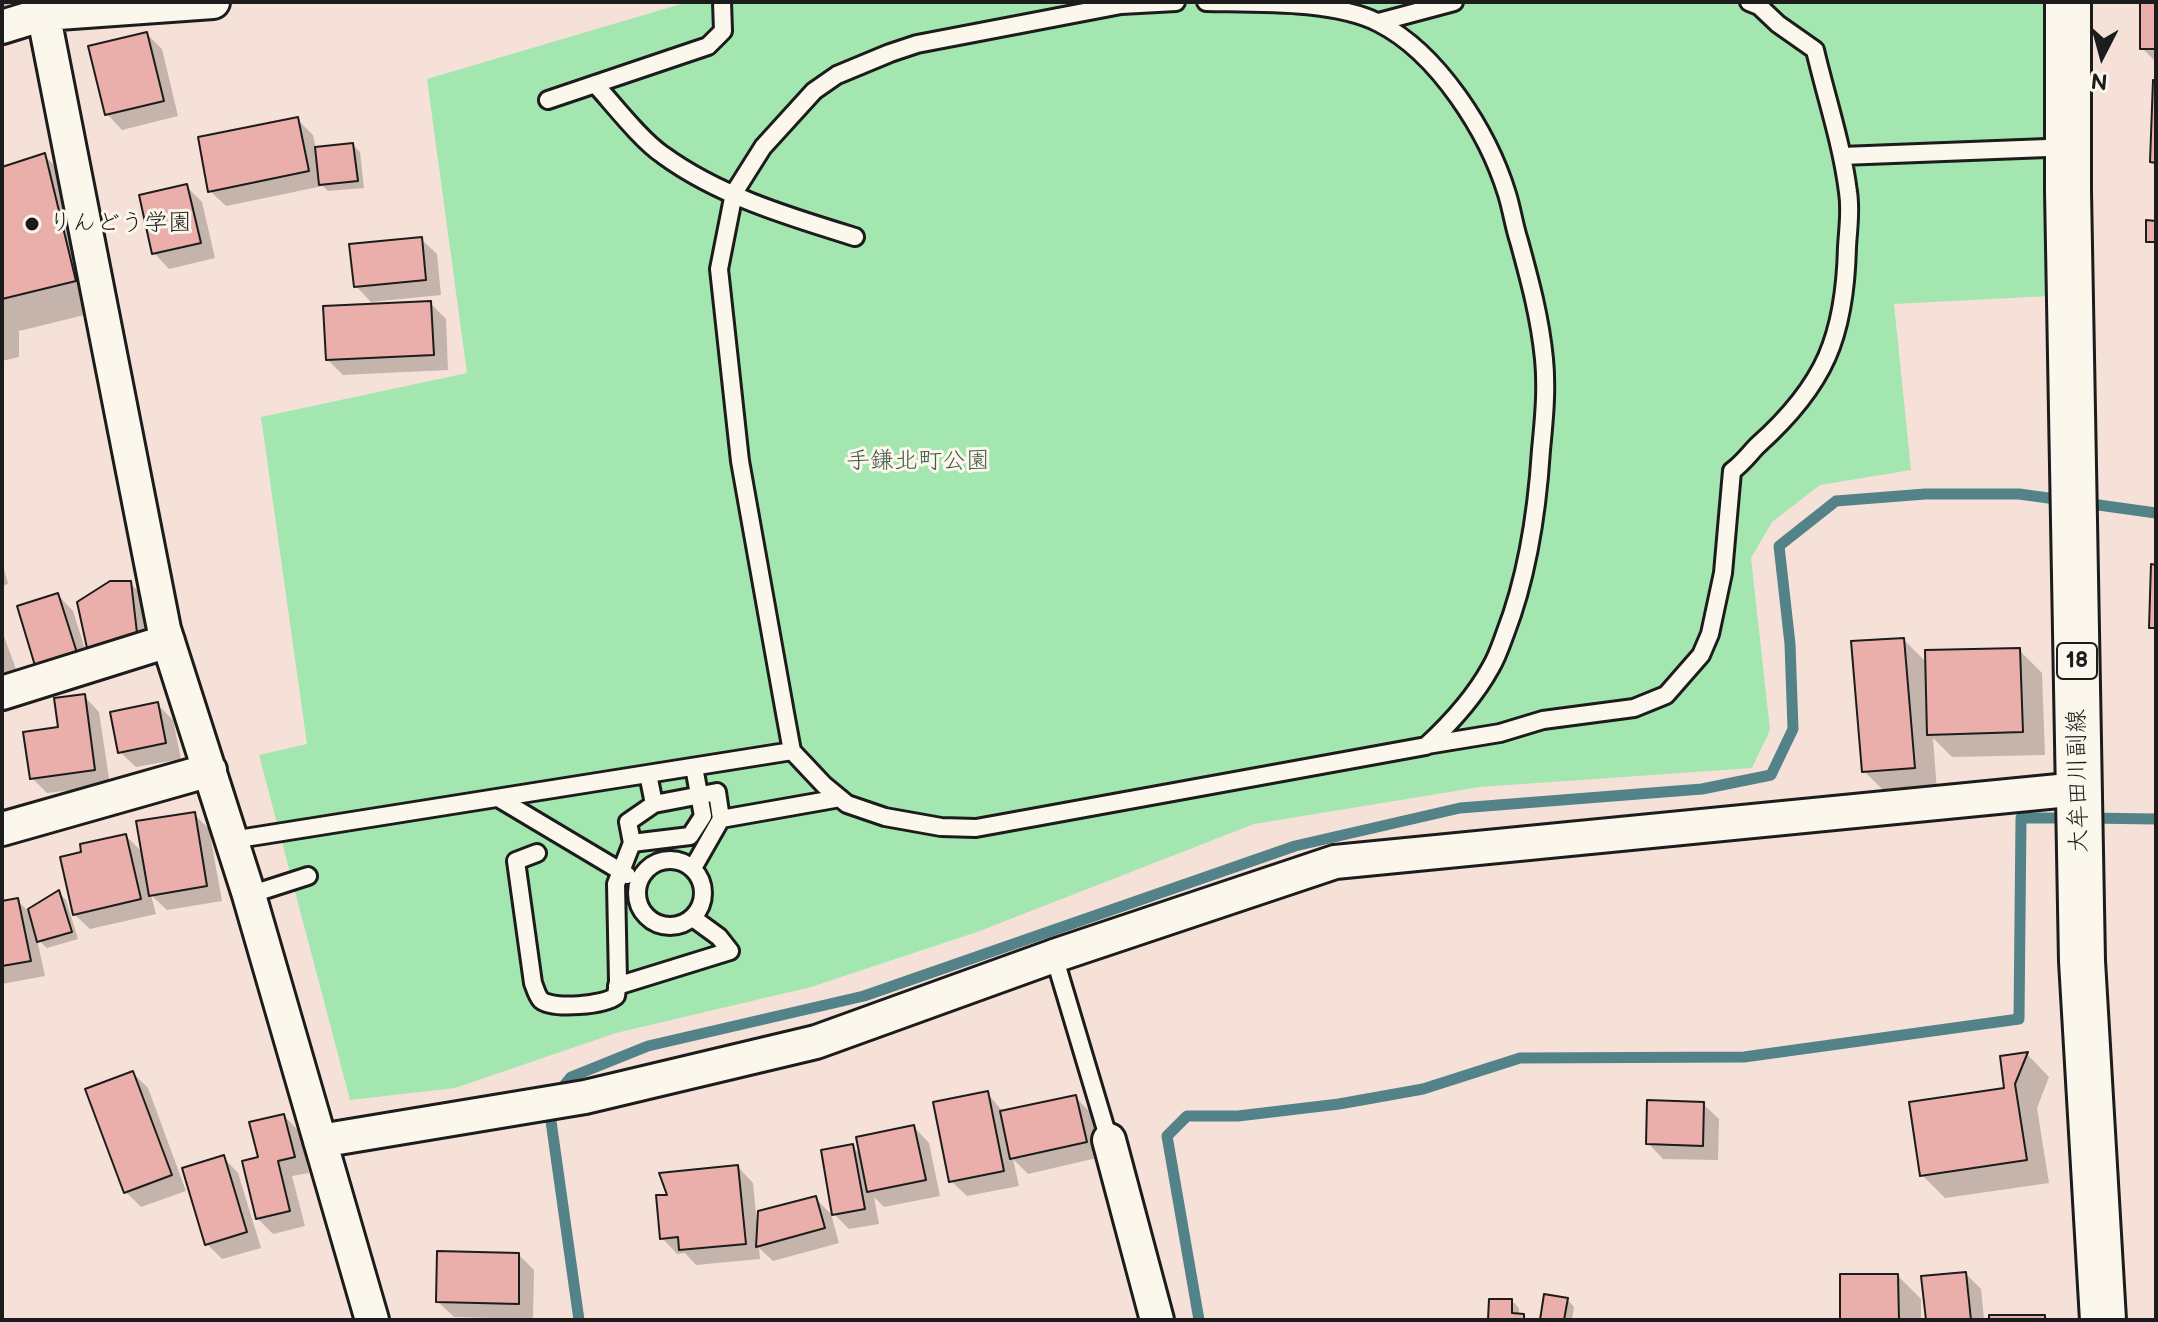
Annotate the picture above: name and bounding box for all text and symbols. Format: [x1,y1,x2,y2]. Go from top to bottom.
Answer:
north arrow [2062,16,2142,96]
text: N [2090,66,2109,95]
place label: りんどう学園 [48,210,192,238]
marker: りんどう学園 [23,215,41,233]
park label: 手鎌北町公園 [846,448,990,476]
road number: 18 [2057,643,2097,679]
street label: 大牟田川副線 [2063,709,2095,853]

